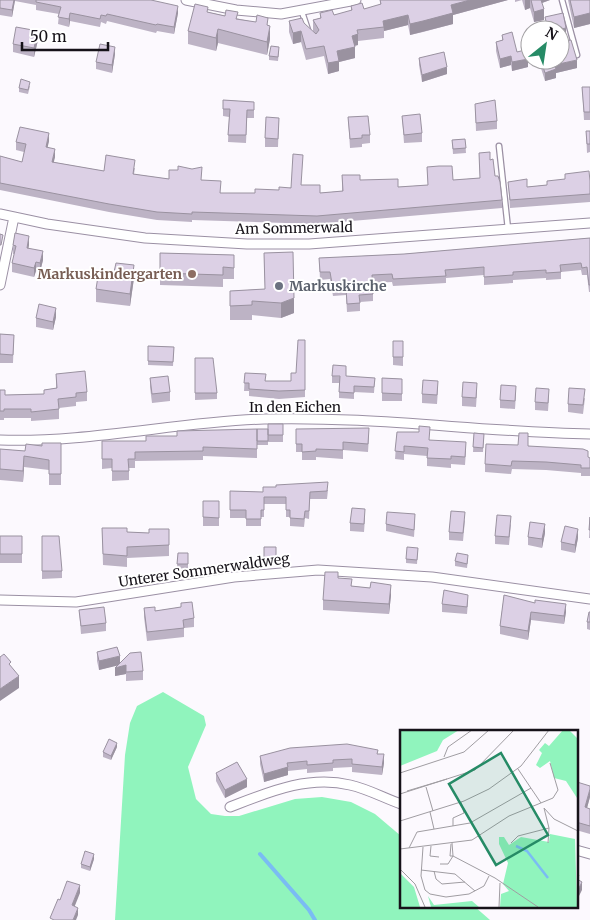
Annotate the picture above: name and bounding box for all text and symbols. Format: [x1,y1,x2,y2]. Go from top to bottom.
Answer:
scale bar [22,20,109,52]
north arrow [520,20,570,70]
text: N [542,23,561,44]
text: 50 m [30,27,67,46]
street label: Am Sommerwald [234,218,353,238]
place label: Markuskindergarten [37,265,182,283]
marker: Markuskindergarten [186,268,198,280]
place label: Markuskirche [289,277,387,295]
marker: Markuskirche [273,280,285,292]
street label: In den Eichen [249,398,341,416]
street label: Unterer Sommerwaldweg [117,549,291,591]
inset map [400,730,578,908]

